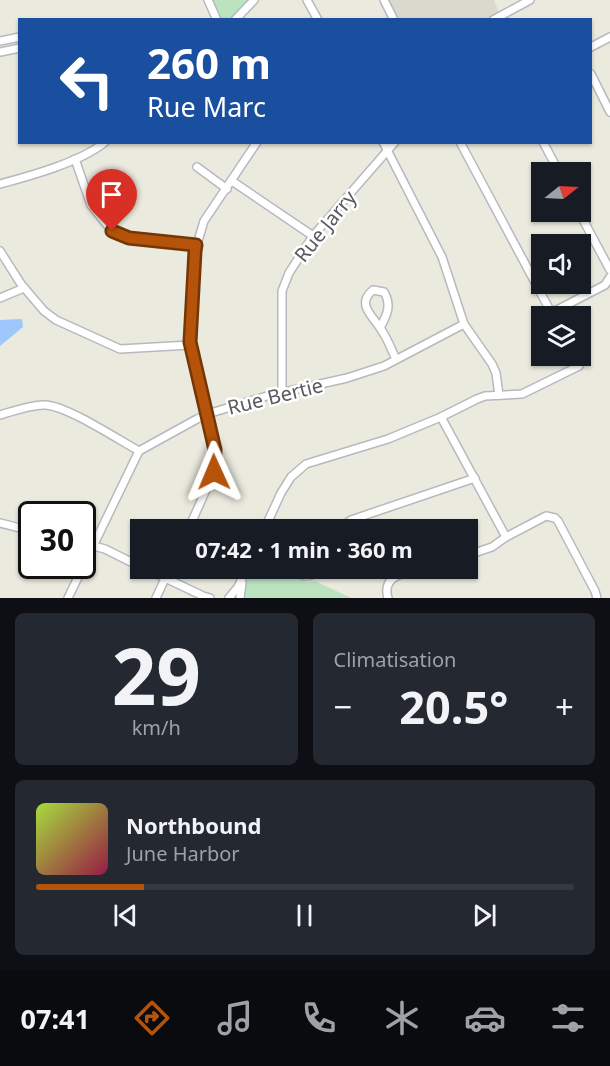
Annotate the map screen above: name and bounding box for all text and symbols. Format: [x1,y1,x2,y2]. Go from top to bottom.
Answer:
text: 260 m [147,34,271,91]
icon: left [48,42,126,120]
text: Rue Marc [147,88,266,125]
north arrow [531,162,591,222]
map controls [531,162,591,366]
pin [86,169,137,231]
icon: arrive [95,178,128,211]
street label: Rue Jarry [288,184,363,267]
button: sound [531,234,591,294]
button: layers [531,306,591,366]
street label: Rue Bertie [224,371,326,421]
position arrow [182,440,246,504]
speed limit sign: 30 [18,501,96,579]
text: 07:42 · 1 min · 360 m [195,534,413,564]
text: 29 [112,622,201,728]
text: Climatisation [334,646,456,673]
text: 20.5° [399,676,508,737]
text: − [334,684,352,729]
text: + [555,684,574,729]
text: km/h [132,714,181,741]
text: Northbound [126,810,261,840]
text: June Harbor [126,840,240,867]
icon: previous [109,899,142,932]
icon: pause [288,899,321,932]
icon: next [468,899,501,932]
icon: directions [131,997,173,1039]
icon: music [214,997,256,1039]
icon: phone [298,997,340,1039]
icon: climate [381,997,423,1039]
icon: car [464,997,506,1039]
icon: filters [547,997,589,1039]
text: 07:41 [21,1000,90,1037]

